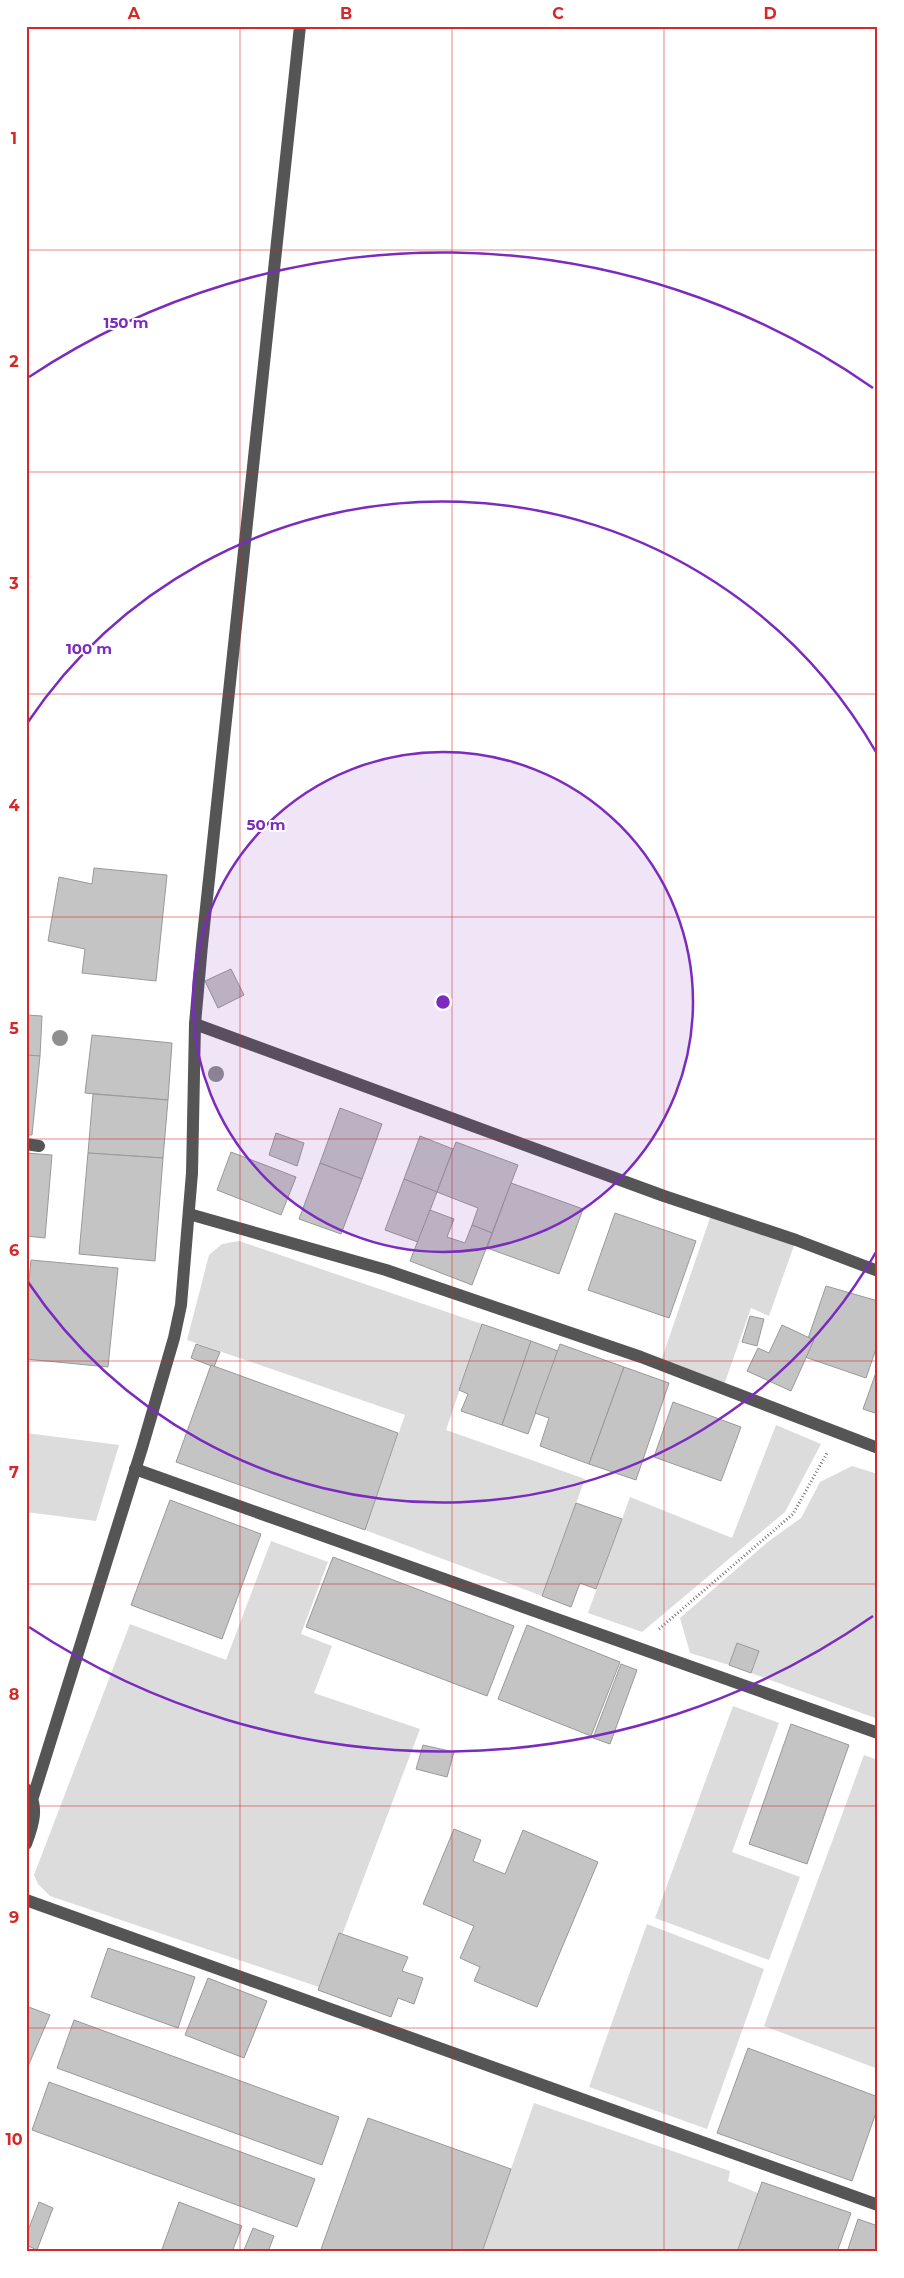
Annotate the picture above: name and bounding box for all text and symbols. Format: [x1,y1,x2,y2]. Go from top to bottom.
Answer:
text: A [127,4,141,23]
text: B [340,4,352,23]
text: C [552,4,564,23]
text: D [763,4,777,23]
text: 1 [11,129,17,148]
text: 150 m [104,313,148,332]
text: 2 [9,352,19,371]
text: 3 [8,574,19,593]
text: 100 m [66,639,112,658]
text: 4 [8,796,20,815]
text: 50 m [246,815,286,834]
centre of rings [434,993,452,1011]
text: 5 [9,1019,19,1038]
text: 6 [9,1241,19,1260]
text: 7 [9,1463,19,1482]
text: 8 [9,1685,19,1704]
text: 9 [9,1908,19,1927]
text: 10 [5,2130,23,2149]

